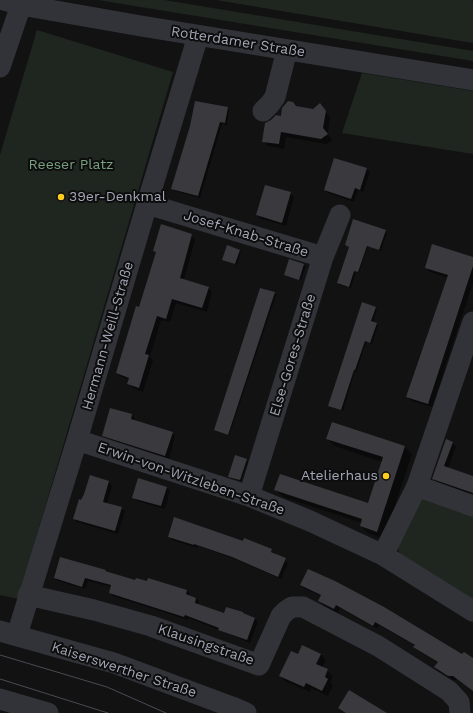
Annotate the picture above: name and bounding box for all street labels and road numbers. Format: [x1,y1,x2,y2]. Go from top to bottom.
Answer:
street label: Rotterdamer Straße [170,23,306,61]
street label: Josef-Knab-Straße [182,207,310,261]
street label: Hermann-Weill-Straße [79,260,137,412]
street label: Else-Gores-Straße [266,292,320,418]
street label: Erwin-von-Witzleben-Straße [95,439,287,519]
street label: Klausingstraße [156,621,256,669]
street label: Kaiserswerther Straße [49,639,199,701]

